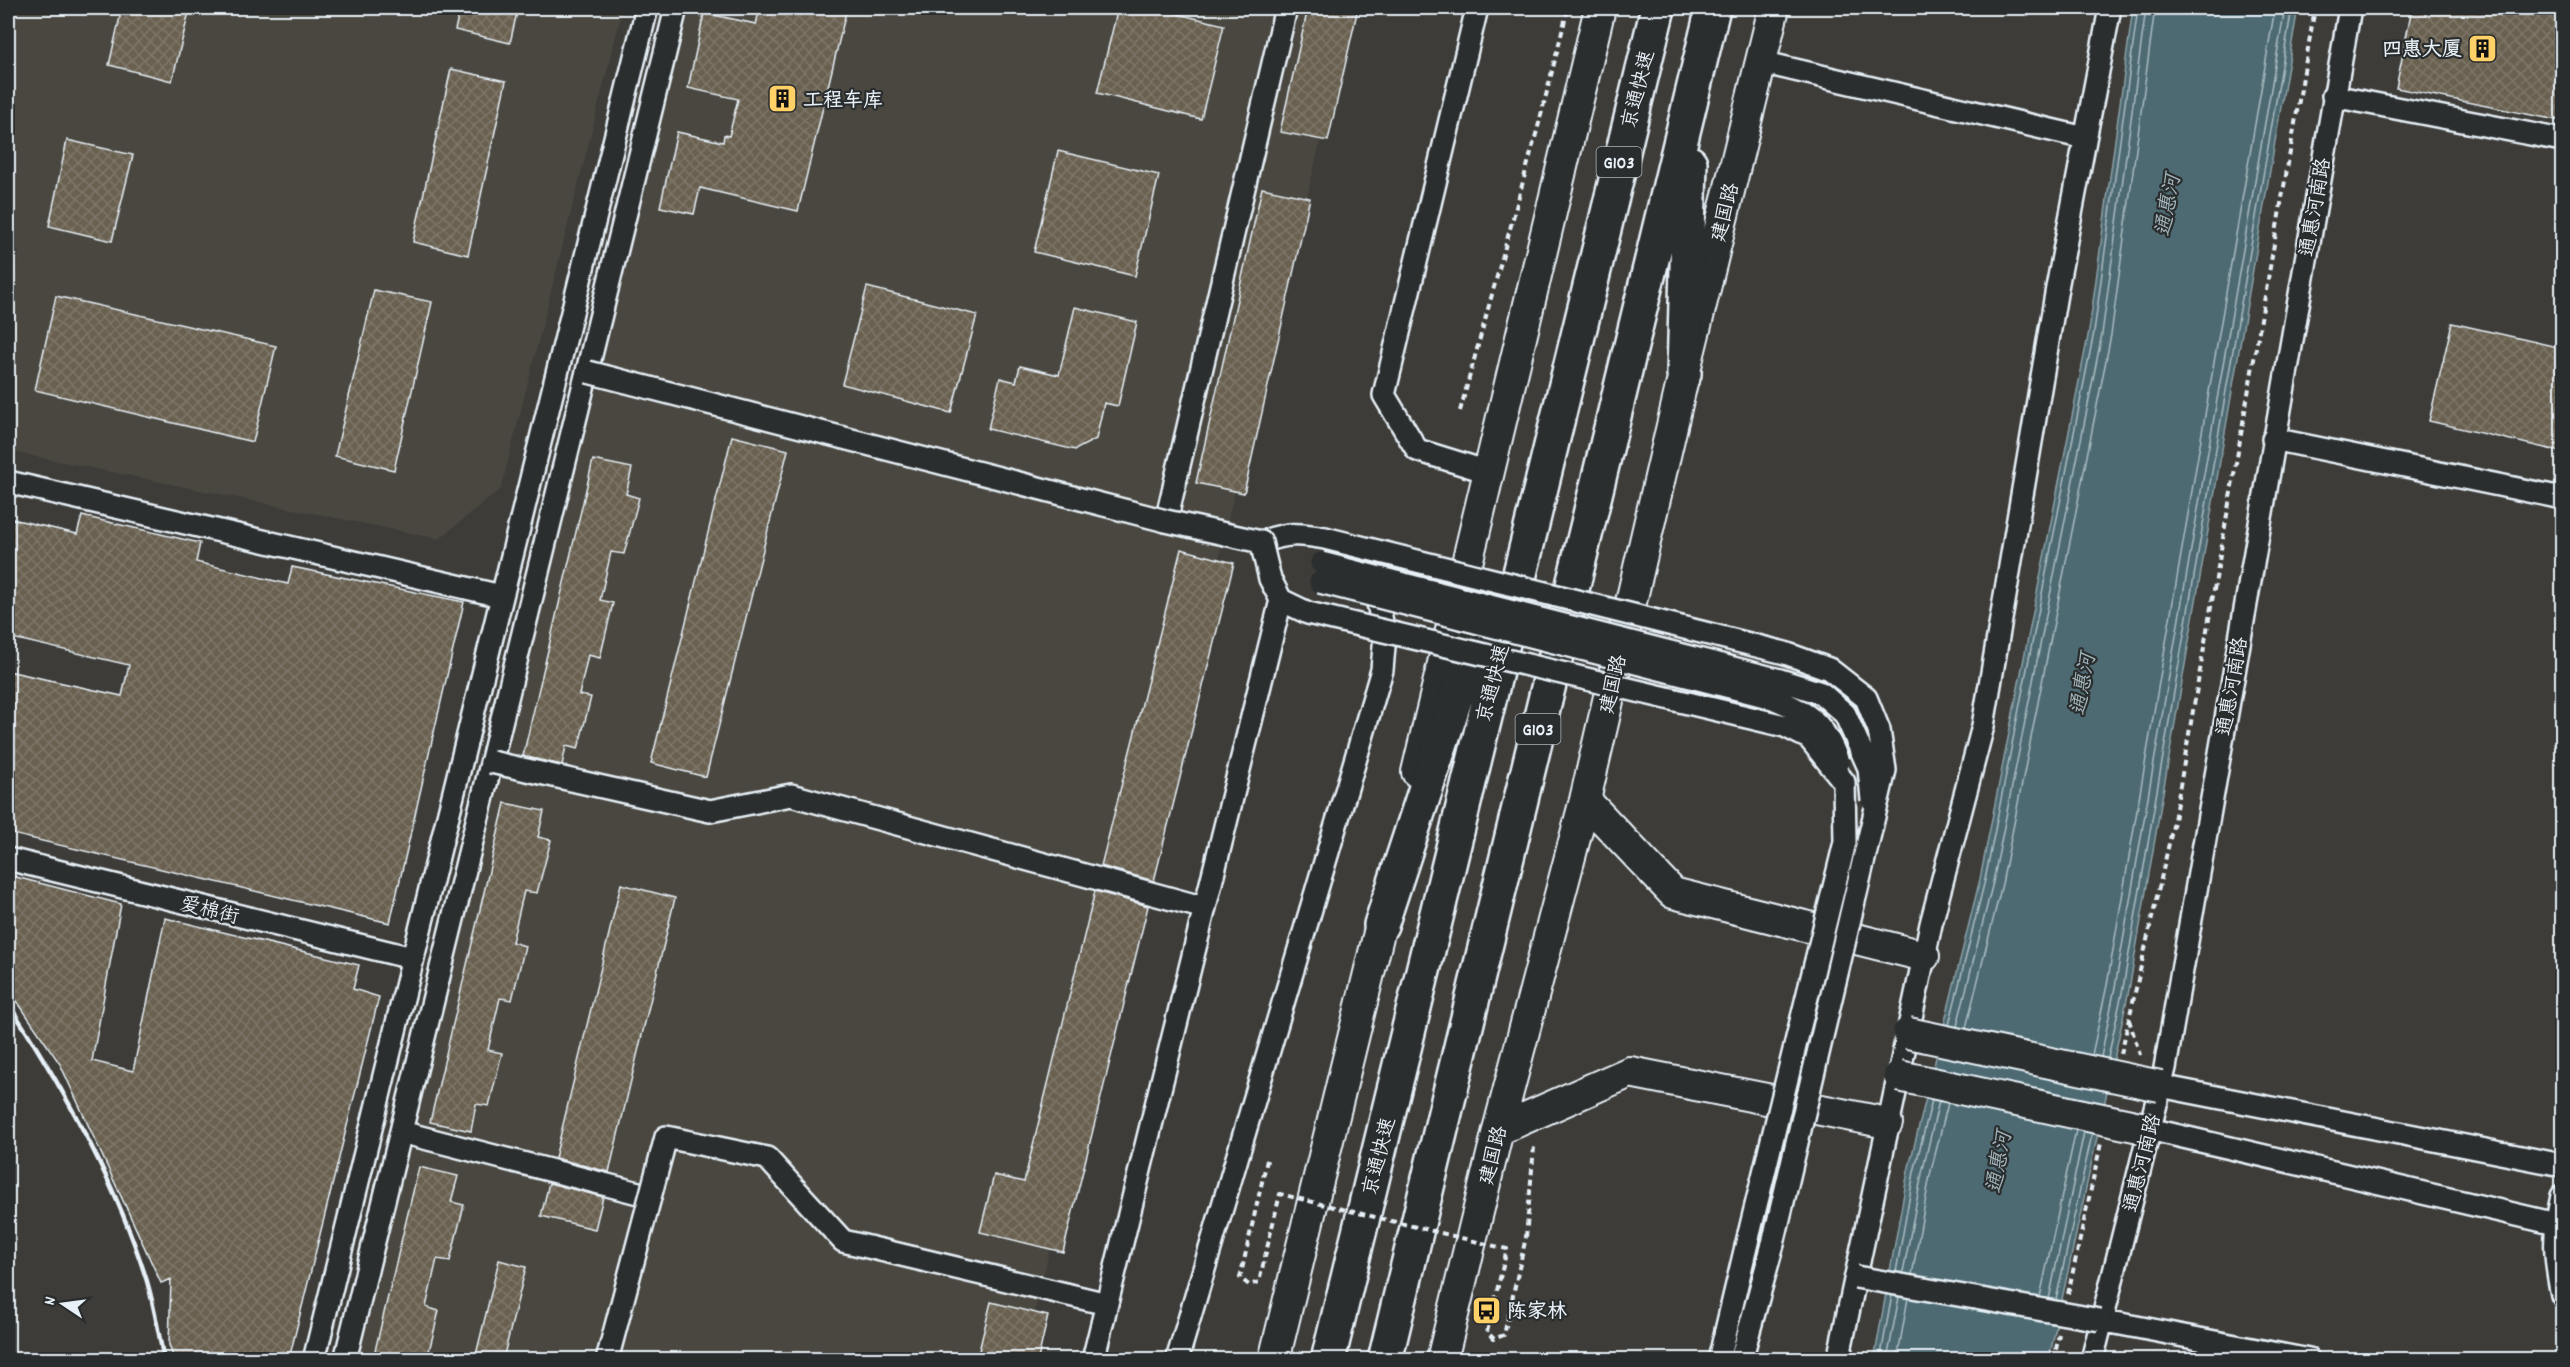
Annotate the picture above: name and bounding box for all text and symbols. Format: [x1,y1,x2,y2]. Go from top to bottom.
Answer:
building icon: 四惠大厦 [2467,32,2499,64]
place label: 四惠大厦 [2382,37,2462,65]
street label: 京通快速 [1617,48,1663,132]
building icon: 工程车库 [766,83,798,115]
place label: 工程车库 [803,88,883,116]
road number: G103 [1596,147,1642,177]
street label: 通惠河南路 [2294,155,2340,259]
water label: 通惠河 [2150,169,2191,239]
street label: 建国路 [1706,179,1748,245]
street label: 通惠河南路 [2211,634,2257,738]
street label: 京通快速 [1472,642,1518,726]
water label: 通惠河 [2065,648,2106,718]
street label: 建国路 [1595,651,1636,717]
road number: G103 [1516,714,1560,744]
street label: 爱棉街 [177,891,242,933]
street label: 通惠河南路 [2118,1111,2170,1216]
street label: 京通快速 [1358,1115,1404,1199]
street label: 建国路 [1474,1122,1516,1188]
water label: 通惠河 [1981,1126,2022,1196]
north arrow [33,1274,93,1334]
bus stop icon: 陈家林 [1470,1294,1502,1326]
text: N [39,1295,63,1308]
place label: 陈家林 [1507,1299,1567,1327]

